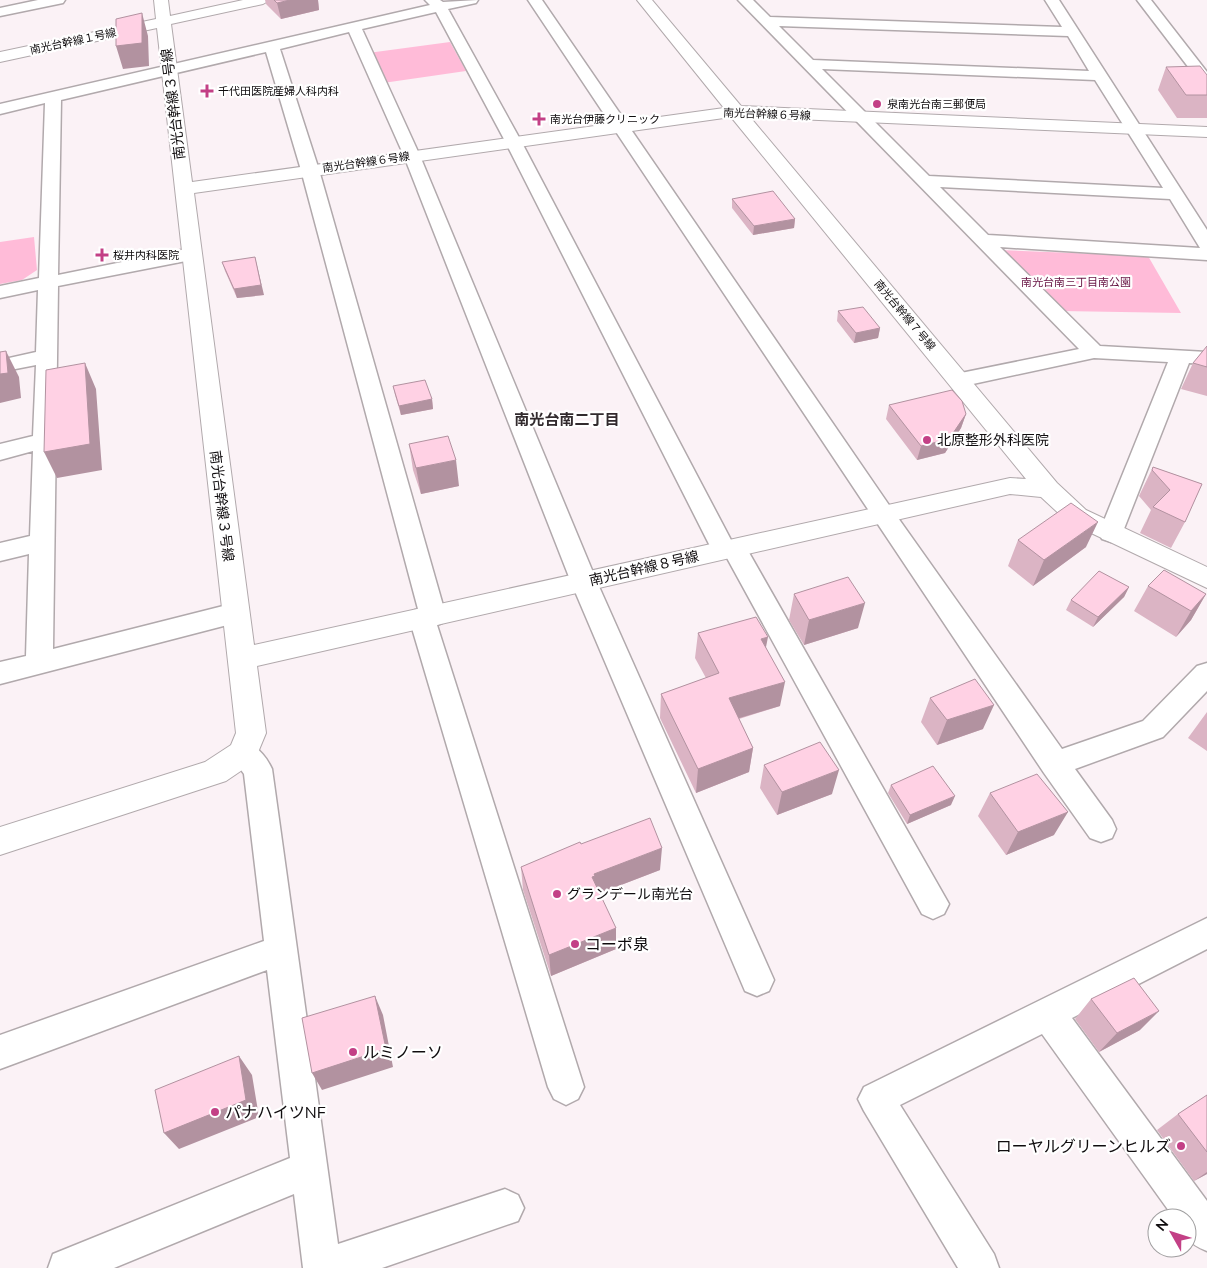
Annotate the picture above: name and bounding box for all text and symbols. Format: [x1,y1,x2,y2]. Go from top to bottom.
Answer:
street label: 南光台幹線１号線 [29,25,117,57]
street label: 南光台幹線３号線 [157,47,189,161]
marker: 千代田医院産婦人科内科 [200,84,214,98]
place label: 千代田医院産婦人科内科 [218,84,339,98]
place label: 泉南光台南三郵便局 [887,97,986,111]
marker: 泉南光台南三郵便局 [871,98,883,110]
street label: 南光台幹線６号線 [723,105,811,123]
marker: 南光台伊藤クリニック [532,112,546,126]
place label: 南光台伊藤クリニック [550,112,660,126]
street label: 南光台幹線６号線 [321,149,411,175]
marker: 桜井内科医院 [95,248,109,262]
place label: 桜井内科医院 [113,248,179,262]
park label: 南光台南三丁目南公園 [1021,275,1131,289]
street label: 南光台幹線７号線 [871,277,939,353]
district label: 南光台南二丁目 [514,410,620,429]
place label: 北原整形外科医院 [937,431,1049,449]
marker: 北原整形外科医院 [921,434,933,446]
street label: 南光台幹線３号線 [206,449,238,563]
street label: 南光台幹線８号線 [587,547,701,589]
place label: グランデール南光台 [567,885,693,903]
marker: グランデール南光台 [551,888,563,900]
place label: コーポ泉 [585,934,649,954]
marker: コーポ泉 [569,938,581,950]
place label: ルミノーソ [363,1042,443,1062]
marker: ルミノーソ [347,1046,359,1058]
place label: パナハイツNF [225,1102,326,1122]
marker: パナハイツNF [209,1106,221,1118]
place label: ローヤルグリーンヒルズ [996,1136,1171,1156]
marker: ローヤルグリーンヒルズ [1175,1140,1187,1152]
north arrow [1147,1208,1197,1258]
text: N [1152,1215,1172,1235]

